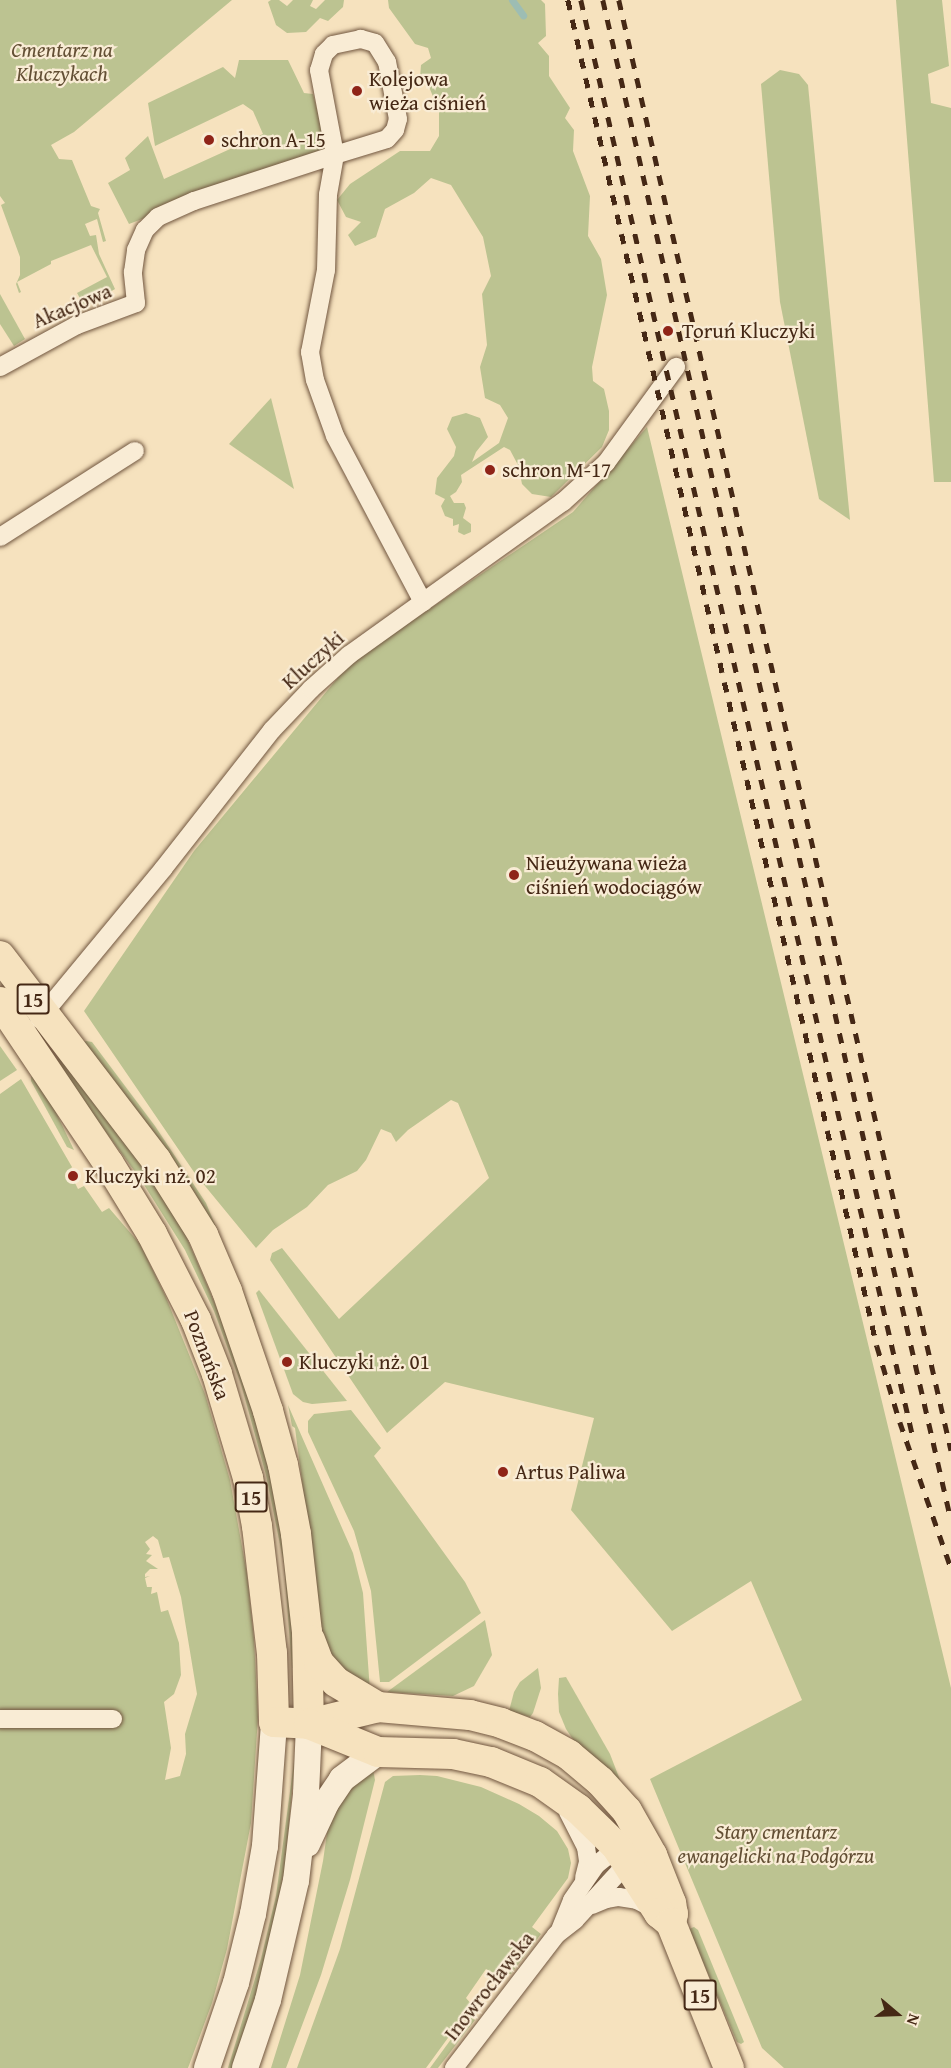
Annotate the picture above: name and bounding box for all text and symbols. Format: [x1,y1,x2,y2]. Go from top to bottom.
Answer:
park label: Cmentarz na Kluczykach [11,37,113,87]
place label: Kolejowa wieża ciśnień [369,66,486,116]
marker: Kolejowa wieża ciśnień [350,84,364,98]
place label: schron A-15 [221,127,326,153]
marker: schron A-15 [202,133,216,147]
street label: Akacjowa [29,278,115,334]
place label: Toruń Kluczyki [682,318,815,344]
marker: Toruń Kluczyki [659,322,677,340]
place label: schron M-17 [502,457,611,483]
marker: schron M-17 [483,463,497,477]
street label: Kluczyki [277,625,349,695]
place label: Nieużywana wieża ciśnień wodociągów [526,850,702,900]
marker: Nieużywana wieża ciśnień wodociągów [507,868,521,882]
road number: 15 [16,982,50,1016]
place label: Kluczyki nż. 02 [85,1163,216,1189]
marker: Kluczyki nż. 02 [66,1169,80,1183]
street label: Poznańska [178,1307,236,1403]
place label: Kluczyki nż. 01 [299,1349,430,1375]
marker: Kluczyki nż. 01 [280,1355,294,1369]
place label: Artus Paliwa [515,1459,626,1485]
marker: Artus Paliwa [496,1465,510,1479]
road number: 15 [234,1480,268,1514]
park label: Stary cmentarz ewangelicki na Podgórzu [677,1819,875,1869]
street label: Inowrocławska [439,1926,539,2046]
road number: 15 [684,1978,716,2012]
north arrow [867,1984,927,2044]
text: N [901,2011,927,2029]

